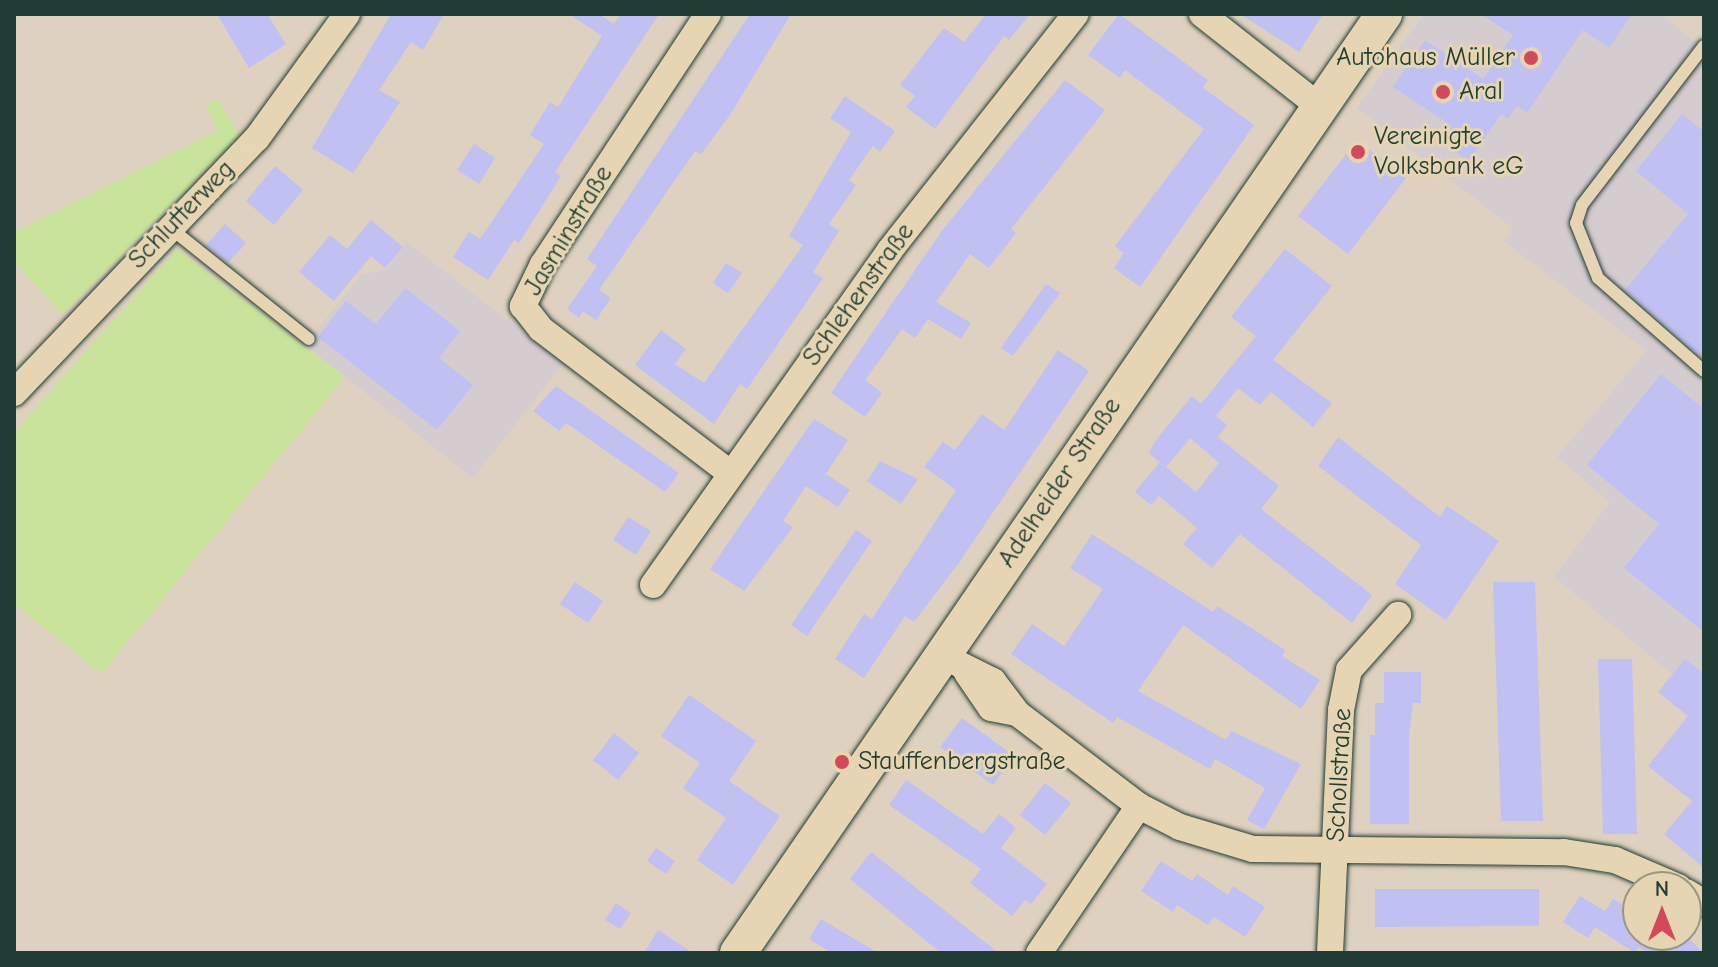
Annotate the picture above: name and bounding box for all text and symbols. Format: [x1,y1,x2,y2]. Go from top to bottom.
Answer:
place label: Autohaus Müller [1336,42,1515,74]
marker: Autohaus Müller [1522,49,1540,67]
place label: Aral [1459,76,1503,108]
marker: Aral [1434,83,1452,101]
place label: Vereinigte Volksbank eG [1374,121,1524,182]
marker: Vereinigte Volksbank eG [1349,143,1367,161]
street label: Schlutterweg [122,154,242,276]
street label: Jasminstraße [518,160,620,302]
street label: Schlehenstraße [797,217,921,373]
street label: Adelheider Straße [992,392,1128,574]
street label: Schollstraße [1321,707,1359,843]
place label: Stauffenbergstraße [858,746,1066,778]
marker: Stauffenbergstraße [833,753,851,771]
north arrow [1622,871,1702,951]
text: N [1655,876,1669,902]

